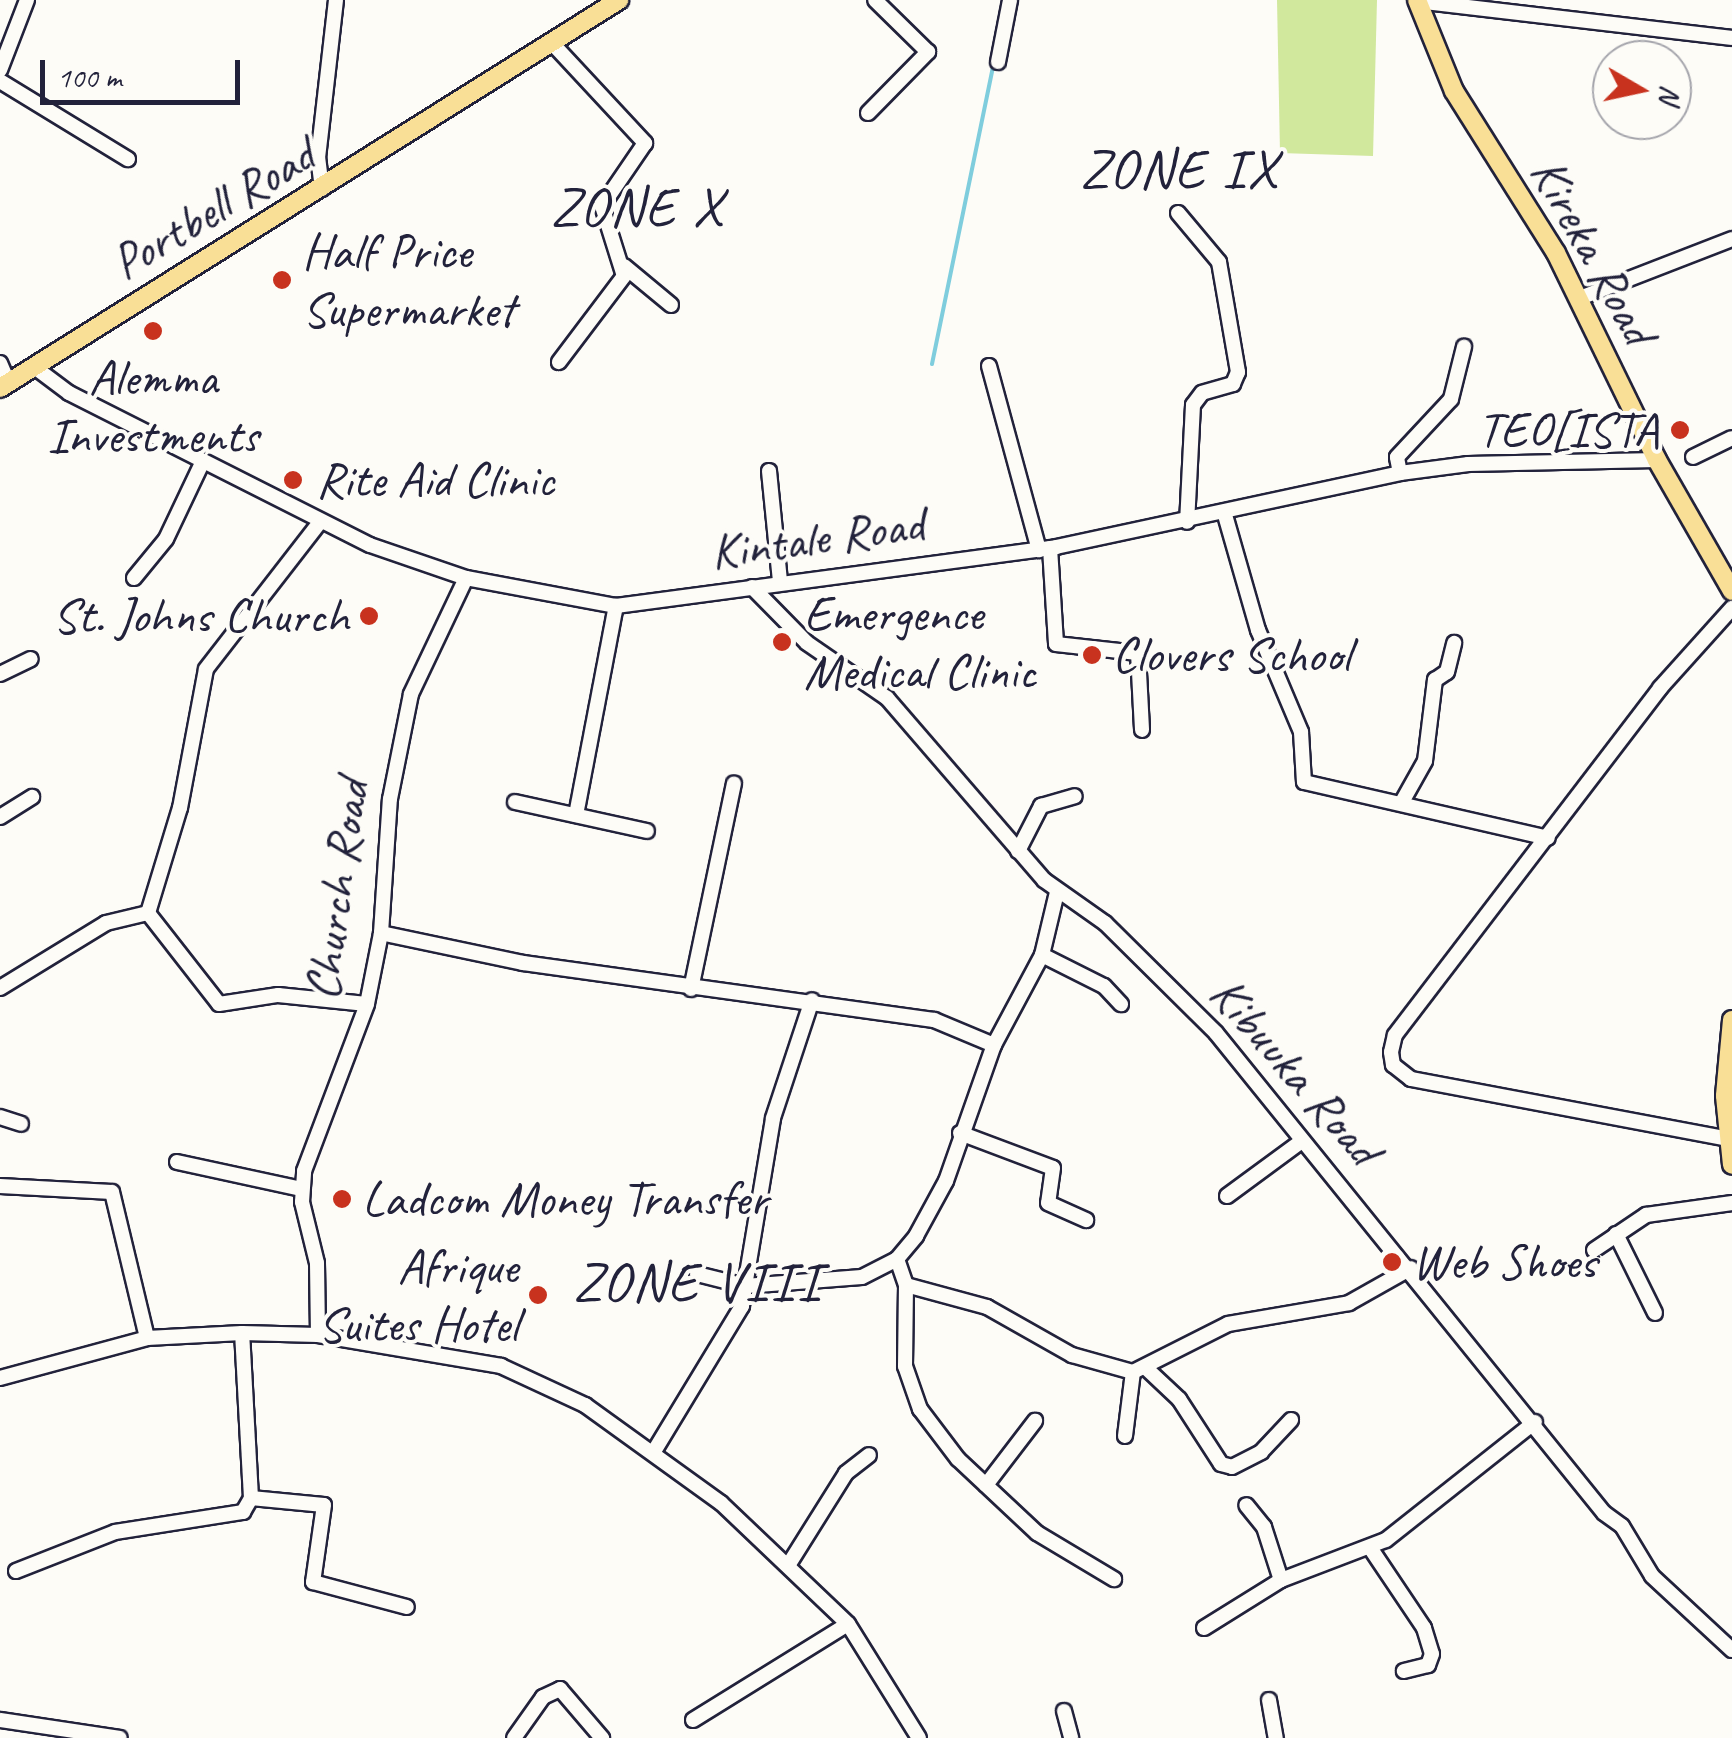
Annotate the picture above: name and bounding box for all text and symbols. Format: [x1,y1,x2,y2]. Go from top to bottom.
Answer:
scale bar [45,40,245,102]
north arrow [1592,40,1692,140]
text: 100 m [57,58,122,96]
text: N [1652,83,1689,106]
street label: Portbell Road [101,125,325,293]
district label: ZONE IX [1080,137,1278,203]
street label: Kireka Road [1517,147,1669,355]
district label: ZONE X [551,175,723,241]
place label: Half Price Supermarket [302,221,514,338]
marker: Half Price Supermarket [271,269,293,291]
marker: Alemma Investments [142,320,164,342]
place label: Alemma Investments [47,347,259,464]
place label: TEO[ISTA [1478,400,1658,460]
marker: TEO[ISTA [1667,417,1693,443]
place label: Rite Aid Clinic [316,450,555,510]
marker: Rite Aid Clinic [280,467,306,493]
street label: Kintale Road [707,493,927,583]
place label: Emergence Medical Clinic [804,583,1036,700]
place label: St. Johns Church [53,586,349,646]
marker: St. Johns Church [358,605,380,627]
place label: Clovers School [1112,625,1349,685]
marker: Emergence Medical Clinic [769,629,795,655]
marker: Clovers School [1081,644,1103,666]
street label: Church Road [292,776,382,1004]
street label: Kibuuka Road [1197,965,1393,1177]
place label: Ladcom Money Transfer [362,1169,768,1229]
marker: Ladcom Money Transfer [331,1188,353,1210]
place label: Web Shoes [1412,1232,1598,1292]
place label: Afrique Suites Hotel [318,1236,518,1354]
district label: ZONE VIII [574,1250,820,1316]
marker: Web Shoes [1381,1251,1403,1273]
marker: Afrique Suites Hotel [527,1284,549,1306]

